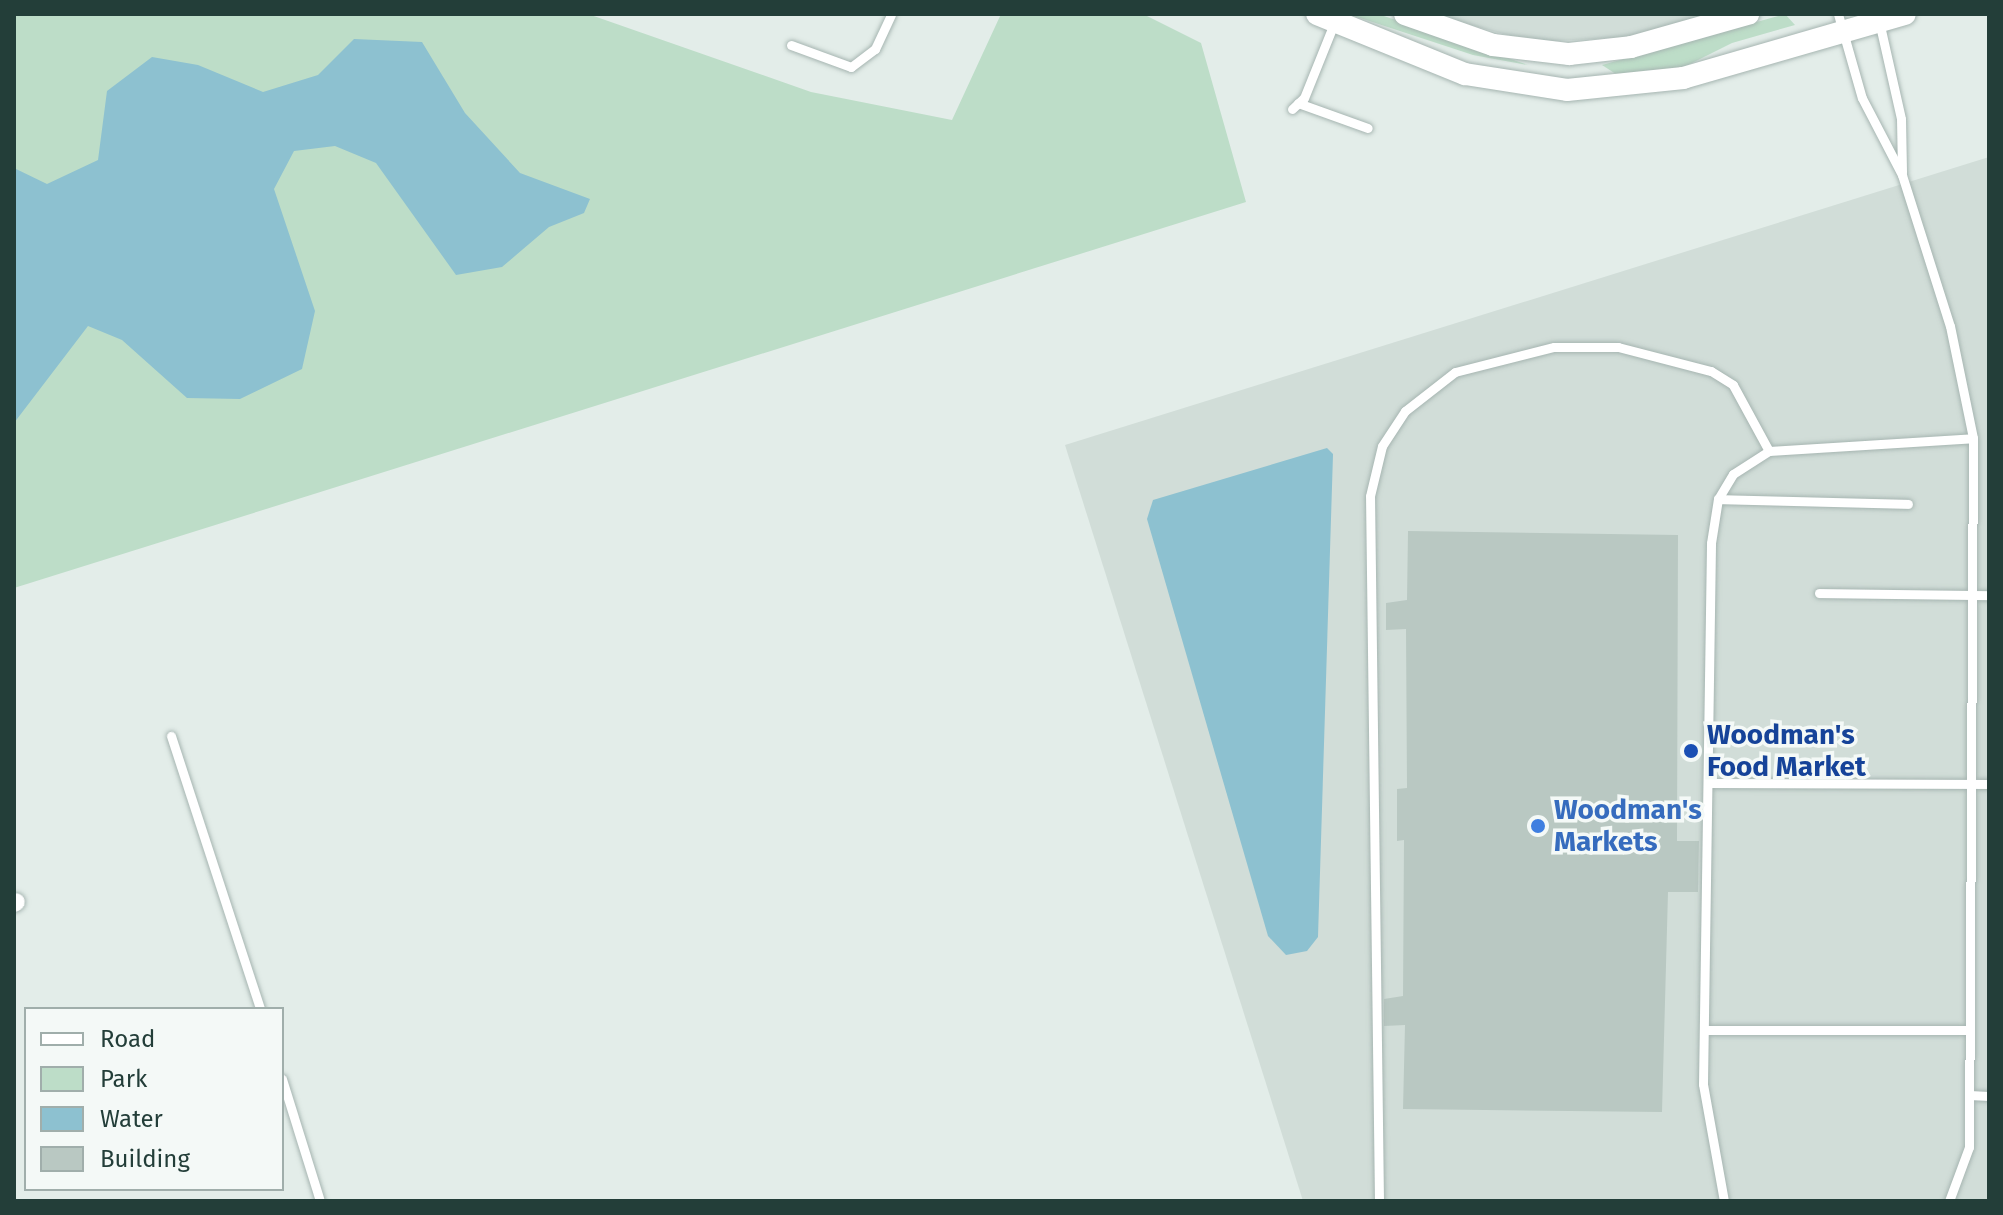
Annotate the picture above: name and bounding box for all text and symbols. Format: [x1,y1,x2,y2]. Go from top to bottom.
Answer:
place label: Woodman's Food Market [1707,718,1866,784]
marker: Woodman's Food Market [1682,742,1700,760]
place label: Woodman's Markets [1554,793,1702,859]
marker: Woodman's Markets [1529,817,1547,835]
legend [24,1007,284,1191]
text: Road [100,1025,155,1053]
text: Park [100,1065,147,1093]
text: Water [100,1105,163,1133]
text: Building [100,1145,190,1173]

